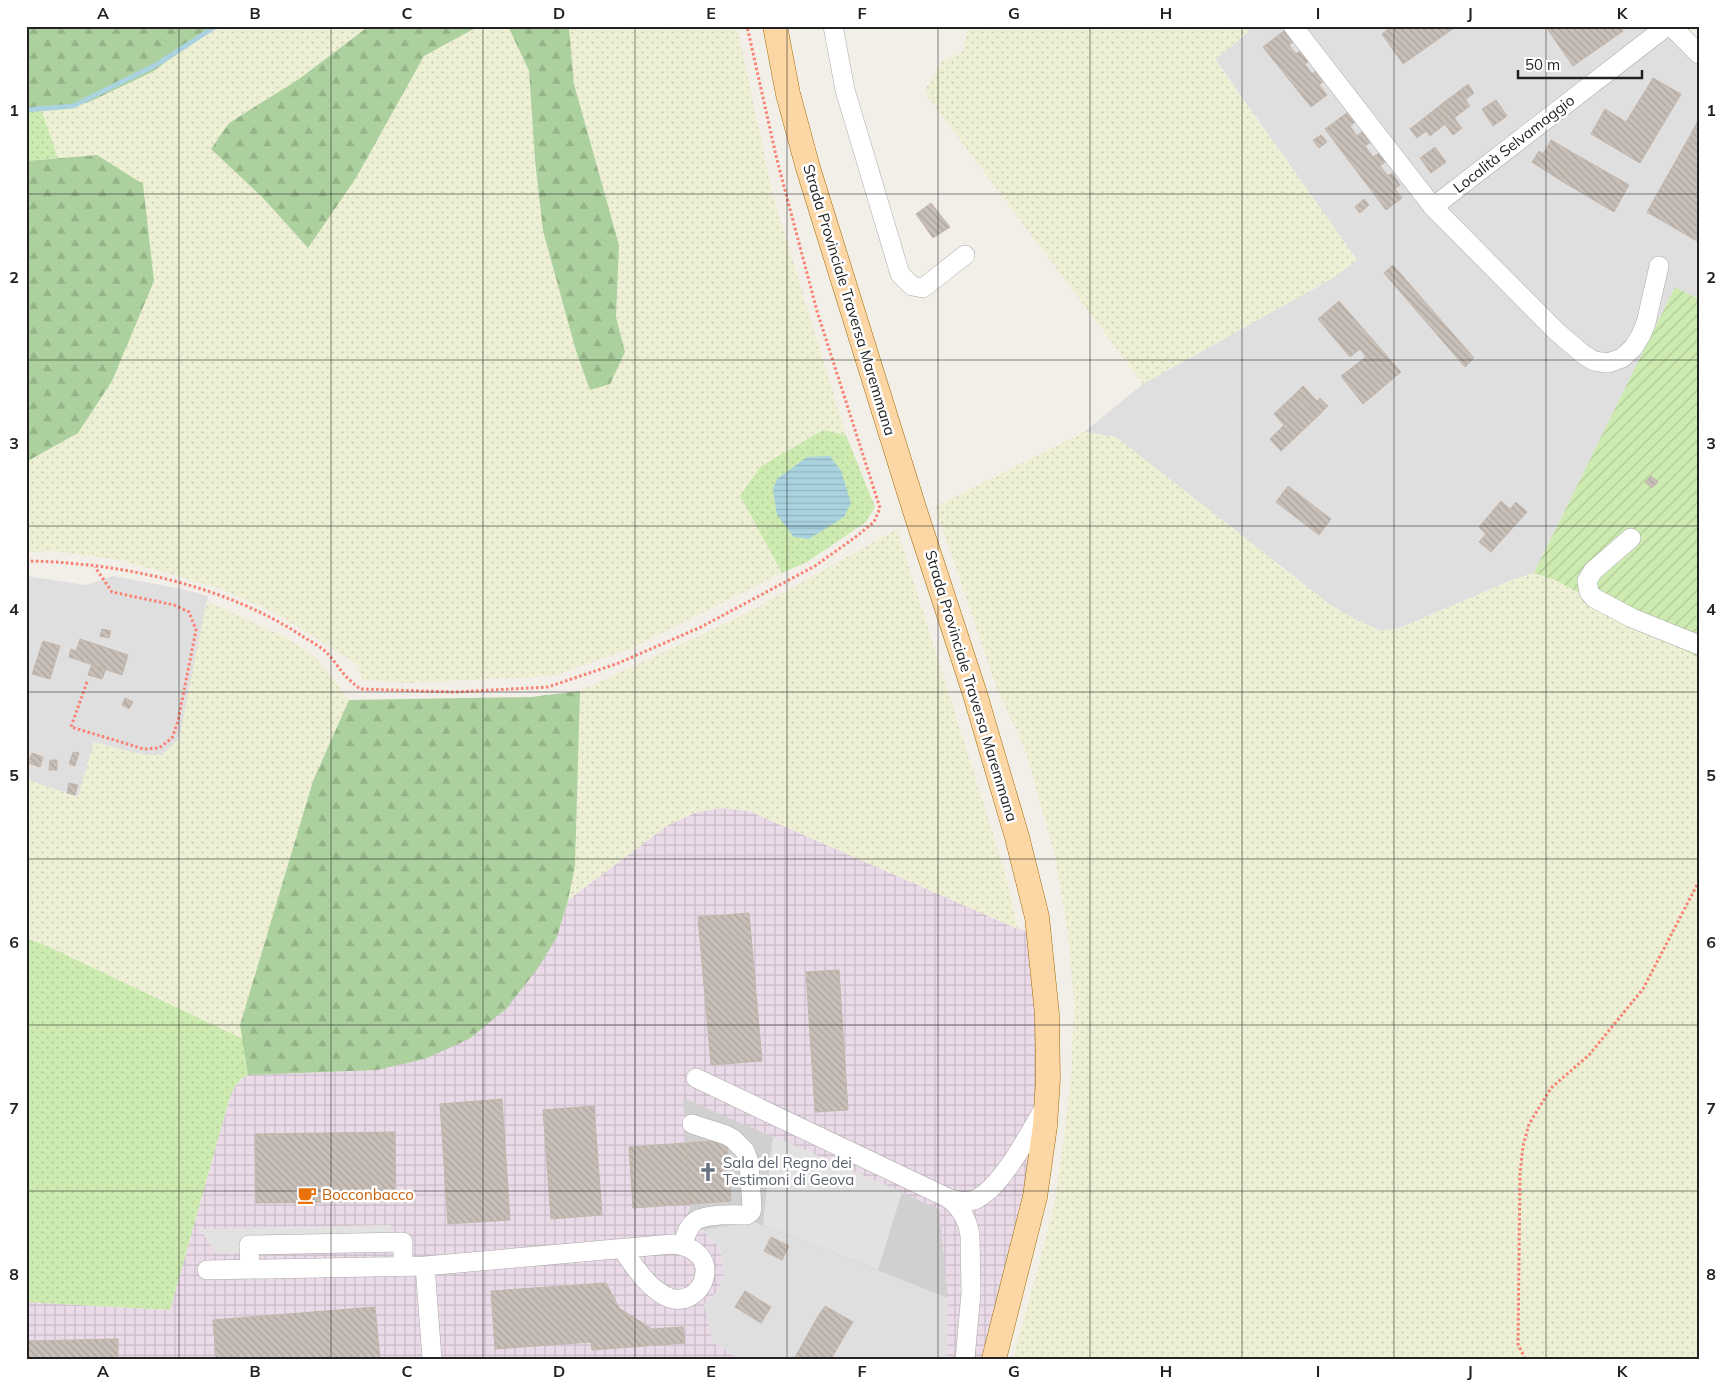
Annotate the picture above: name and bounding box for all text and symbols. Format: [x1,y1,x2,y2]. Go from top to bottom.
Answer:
text: A [97,3,109,23]
text: B [249,3,261,23]
text: C [402,3,413,23]
text: D [553,3,565,23]
text: E [706,3,716,23]
text: F [857,3,867,23]
text: G [1008,3,1020,23]
text: H [1160,3,1172,23]
text: I [1316,3,1320,23]
text: J [1467,3,1473,23]
text: K [1617,3,1629,23]
scale bar [1518,48,1641,80]
text: 50 m [1525,55,1560,74]
street label: Località Selvamaggio [1449,90,1578,197]
text: 1 [9,100,19,120]
text: 1 [1706,100,1716,120]
street label: Strada Provinciale Traversa Maremmana [799,162,900,438]
text: 2 [9,267,19,287]
text: 2 [1706,267,1716,287]
text: 3 [9,433,19,453]
text: 3 [1706,433,1716,453]
street label: Strada Provinciale Traversa Maremmana [921,548,1022,824]
text: 4 [9,599,19,619]
text: 4 [1706,599,1716,619]
text: 5 [9,765,19,785]
text: 5 [1706,765,1716,785]
text: 6 [9,932,19,952]
text: 6 [1706,932,1716,952]
text: 7 [9,1098,19,1118]
text: 7 [1706,1098,1716,1118]
place label: Sala del Regno dei Testimoni di Geova [723,1153,854,1189]
church icon: Sala del Regno dei Testimoni di Geova [697,1161,719,1183]
cafe icon: Bocconbacco [296,1184,318,1206]
place label: Bocconbacco [322,1185,414,1204]
text: 8 [9,1264,19,1284]
text: 8 [1706,1264,1716,1284]
text: A [97,1361,109,1381]
text: B [249,1361,261,1381]
text: C [402,1361,413,1381]
text: D [553,1361,565,1381]
text: E [706,1361,716,1381]
text: F [857,1361,867,1381]
text: G [1008,1361,1020,1381]
text: H [1160,1361,1172,1381]
text: I [1316,1361,1320,1381]
text: J [1467,1361,1473,1381]
text: K [1617,1361,1629,1381]

